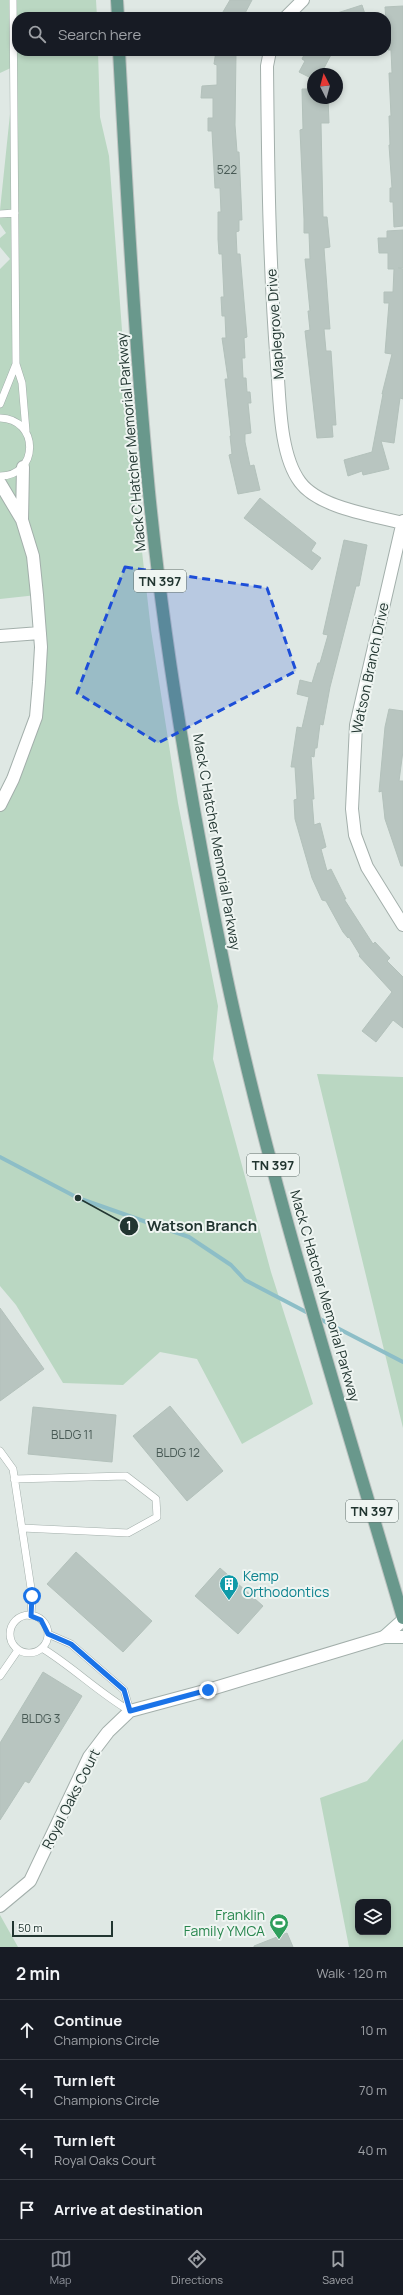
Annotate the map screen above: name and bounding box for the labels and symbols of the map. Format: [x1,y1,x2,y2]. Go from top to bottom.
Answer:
north arrow [307,68,343,104]
house number: 522 [217,161,237,178]
street label: Maplegrove Drive [261,268,288,380]
street label: Mack C Hatcher Memorial Parkway [111,331,150,552]
road number: TN 397 [134,570,186,592]
street label: Watson Branch Drive [346,601,393,735]
street label: Mack C Hatcher Memorial Parkway [189,732,246,952]
road number: TN 397 [247,1154,299,1176]
street label: Mack C Hatcher Memorial Parkway [286,1188,365,1405]
callout: Watson Branch [119,1213,265,1240]
text: Watson Branch [147,1215,257,1236]
text: 1 [126,1217,132,1234]
house number: BLDG 11 [51,1426,93,1443]
house number: BLDG 12 [156,1444,200,1461]
road number: TN 397 [346,1500,398,1522]
place label: Kemp Orthodontics [243,1566,329,1601]
building icon: Kemp Orthodontics [218,1573,240,1601]
route start [23,1587,41,1605]
route end [199,1681,217,1699]
house number: BLDG 3 [21,1710,61,1727]
street label: Royal Oaks Court [37,1745,104,1852]
place label: Franklin Family YMCA [184,1905,265,1940]
sports icon: Franklin Family YMCA [268,1912,290,1940]
scale bar [12,1919,113,1938]

